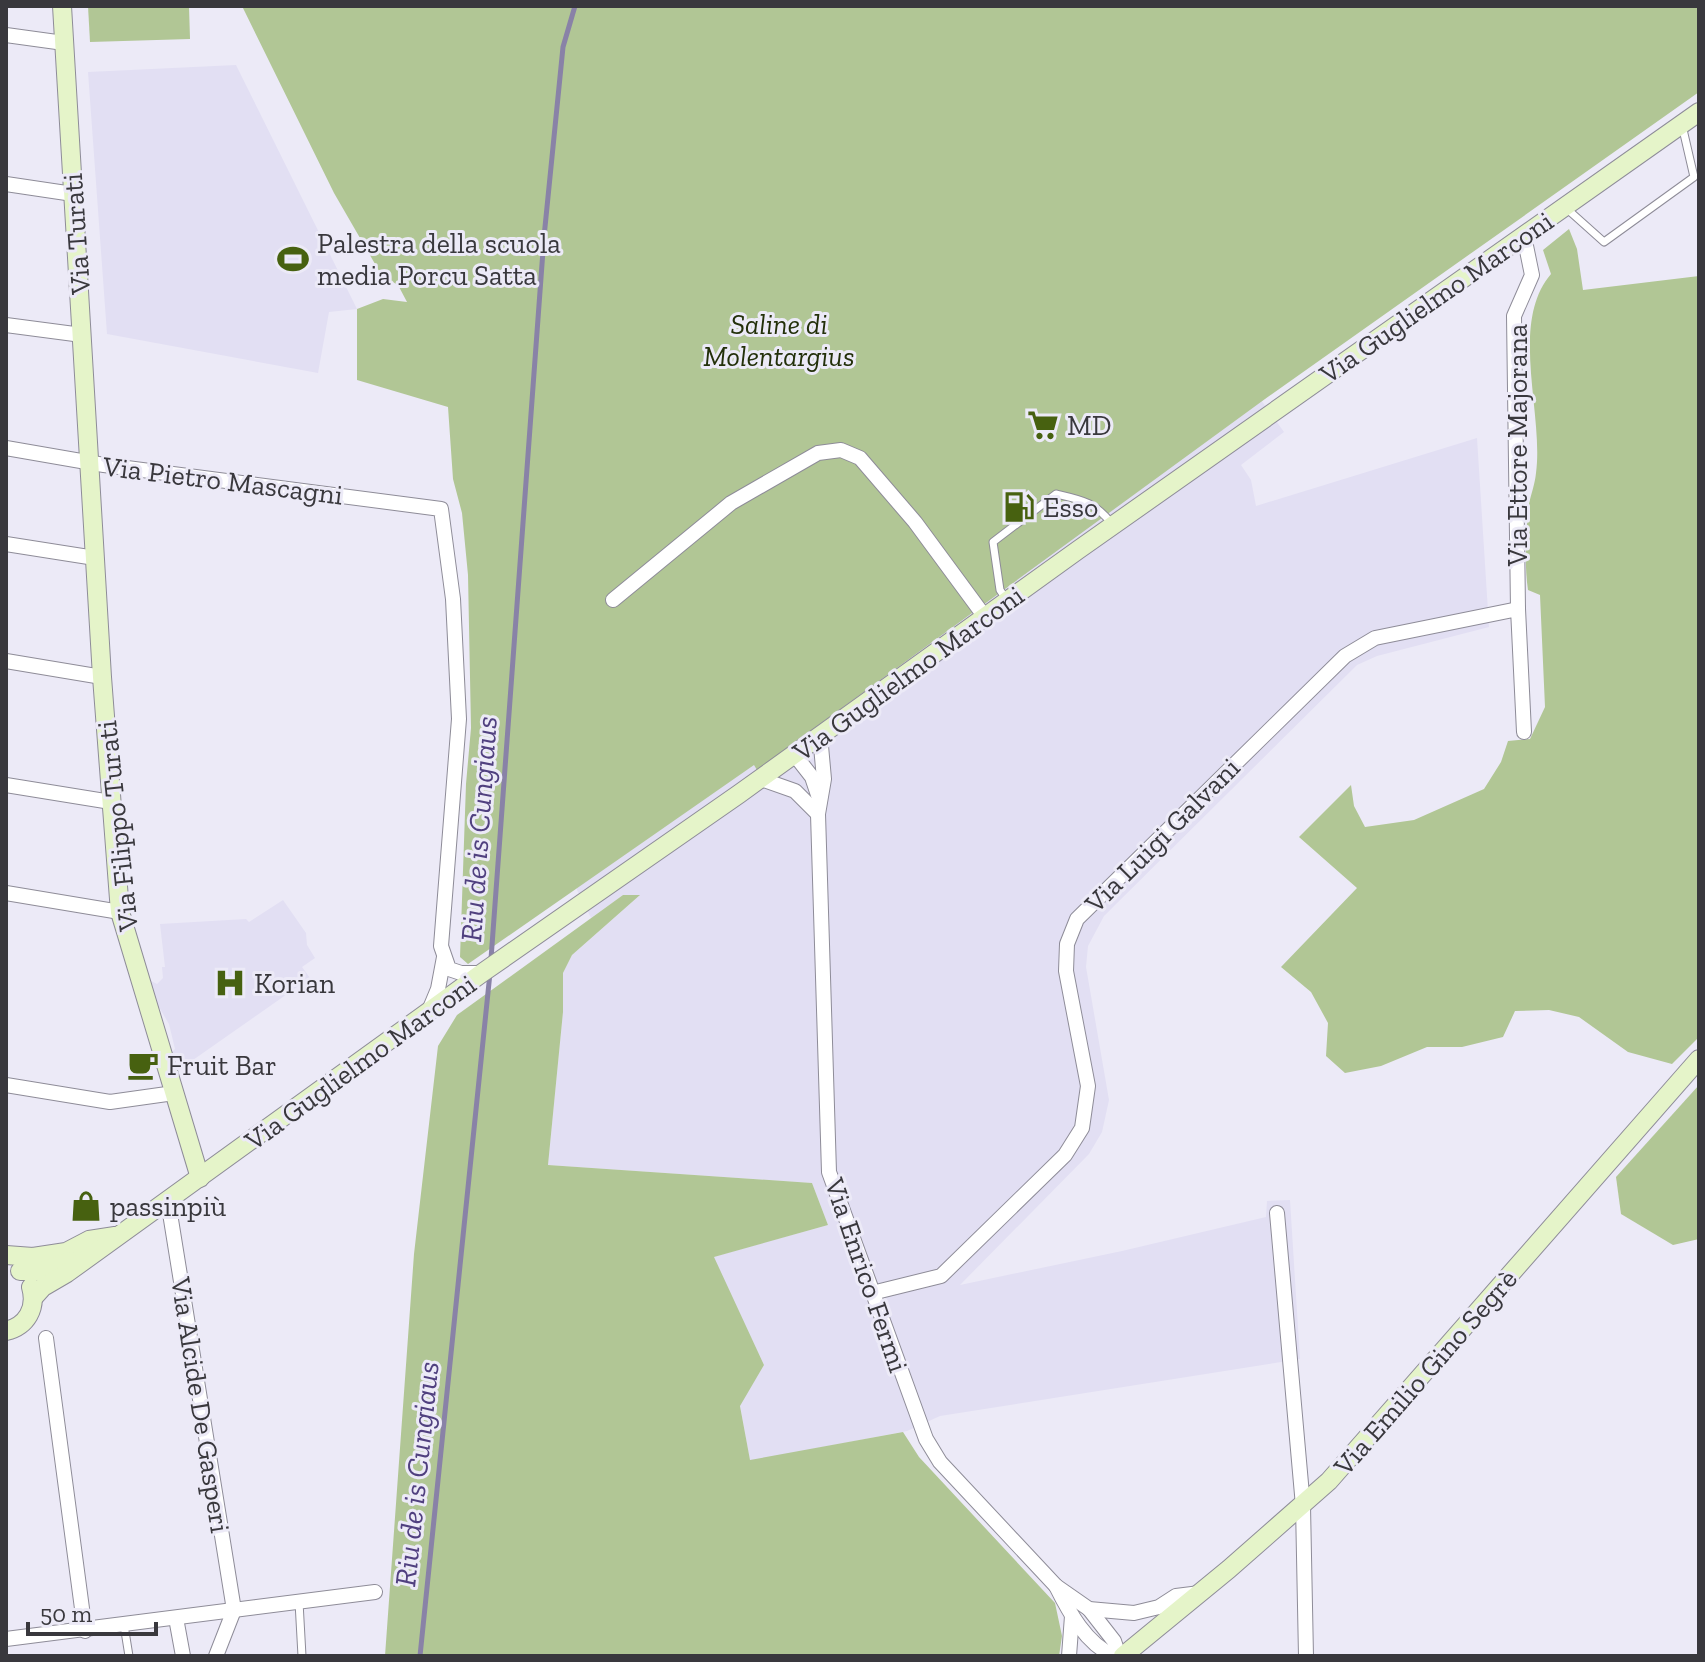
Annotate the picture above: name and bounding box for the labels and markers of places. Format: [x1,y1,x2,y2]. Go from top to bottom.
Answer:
place label: Palestra della scuola media Porcu Satta [317,227,561,292]
sports icon: Palestra della scuola media Porcu Satta [276,242,310,276]
supermarket icon: MD [1026,408,1060,442]
place label: MD [1067,409,1111,442]
fuel station icon: Esso [1002,490,1036,524]
place label: Esso [1043,491,1098,524]
hospital icon: Korian [213,966,247,1000]
place label: Korian [254,967,335,1000]
cafe icon: Fruit Bar [126,1048,160,1082]
place label: Fruit Bar [167,1049,277,1082]
shop icon: passinpiù [69,1189,103,1223]
place label: passinpiù [110,1190,227,1223]

